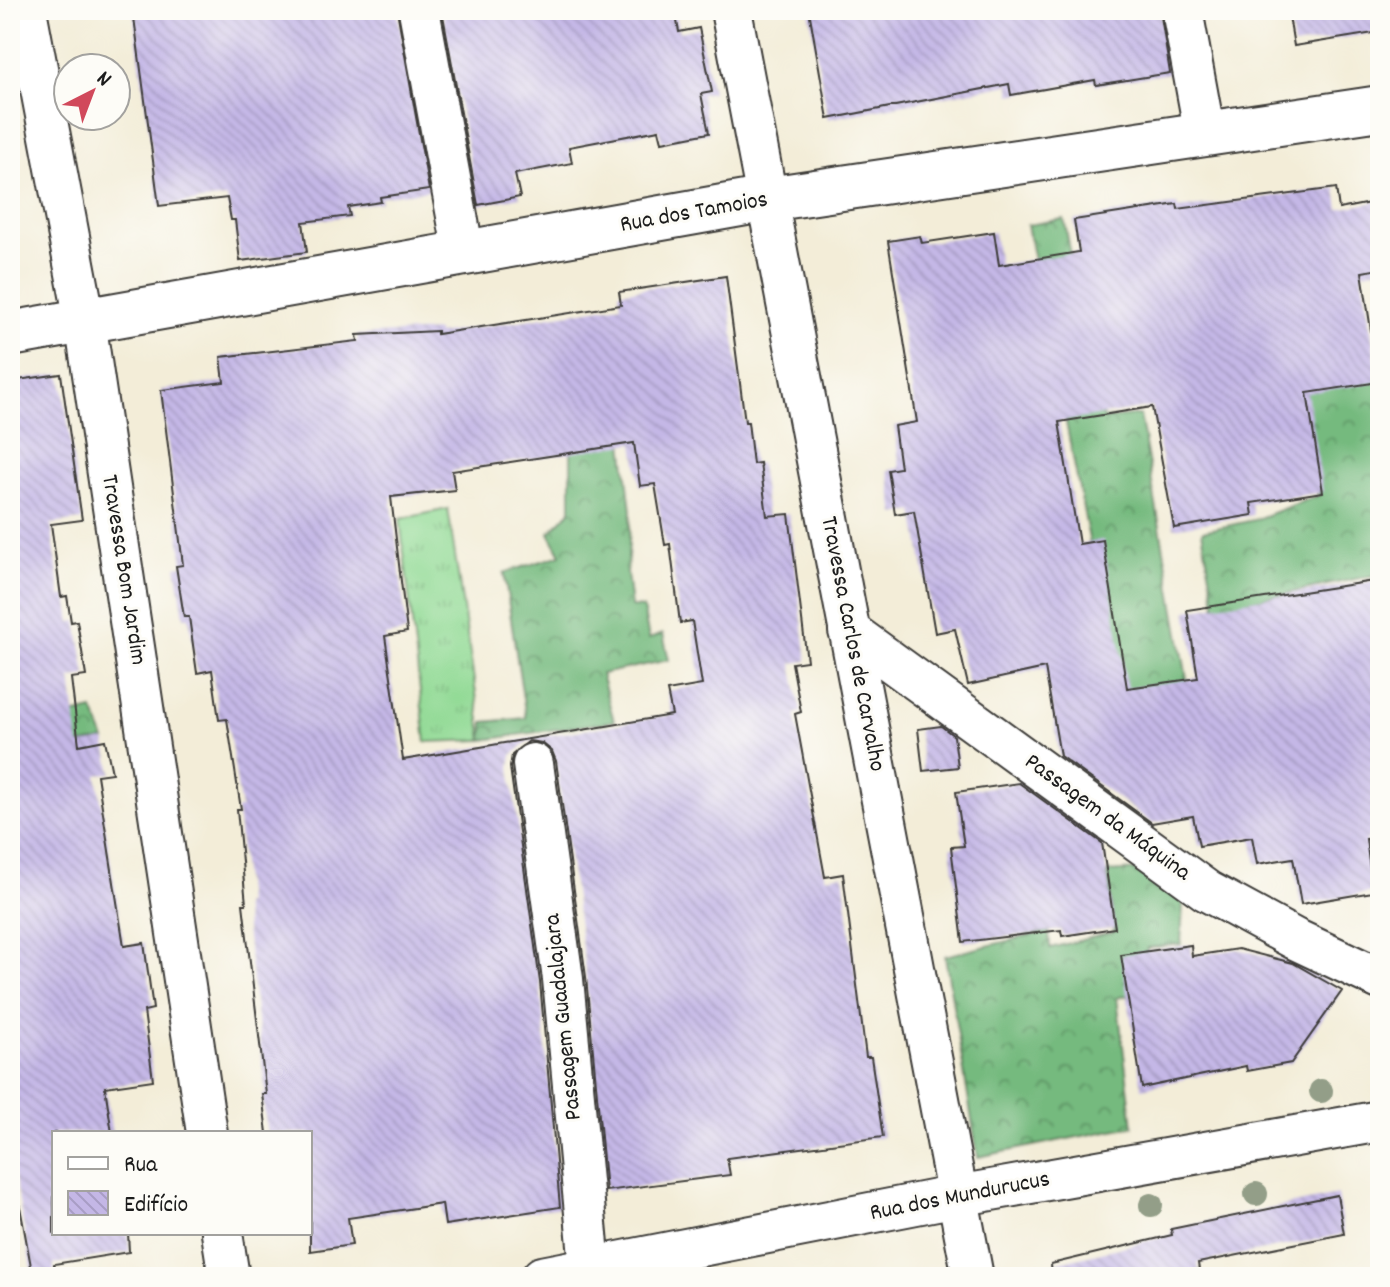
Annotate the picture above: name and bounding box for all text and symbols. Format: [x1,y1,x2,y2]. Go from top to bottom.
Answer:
north arrow [52,52,132,132]
text: N [89,65,118,95]
street label: Rua dos Tamoios [617,183,771,243]
street label: Travessa Bom Jardim [91,472,155,668]
street label: Travessa Carlos de Carvalho [811,513,893,775]
street label: Passagem da Máquina [1017,746,1198,891]
street label: Passagem Guadalajara [536,911,592,1122]
legend [52,1131,312,1235]
text: Rua [124,1149,158,1183]
street label: Rua dos Mundurucus [867,1163,1053,1231]
text: Edifício [124,1189,188,1223]

